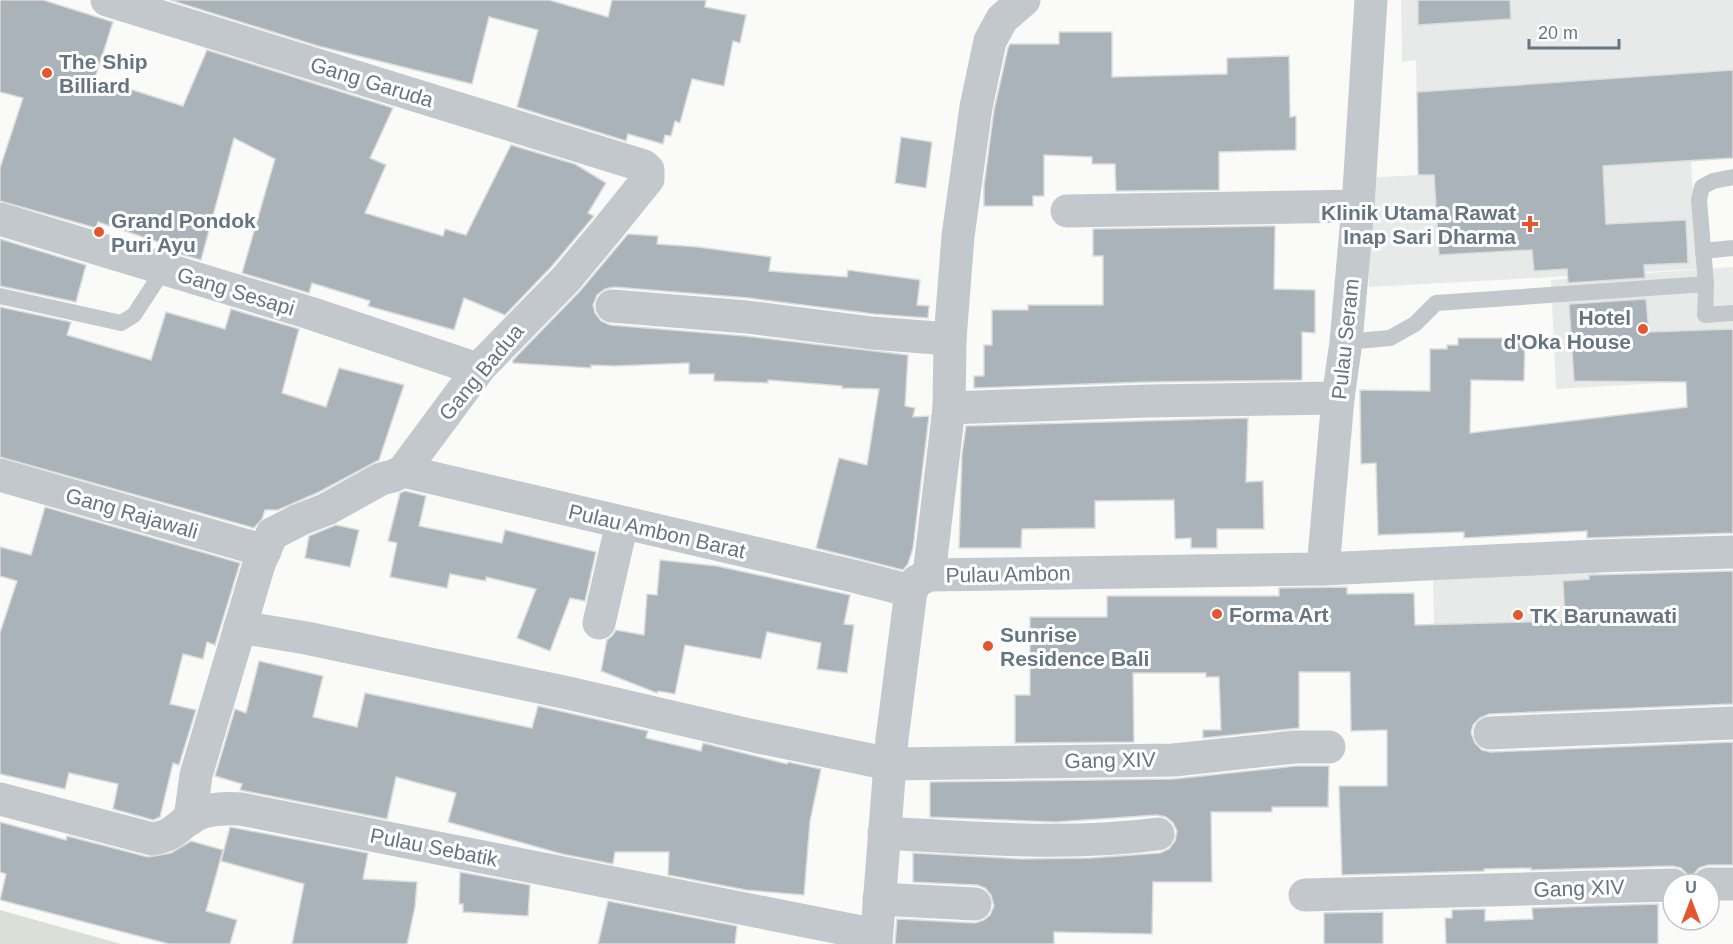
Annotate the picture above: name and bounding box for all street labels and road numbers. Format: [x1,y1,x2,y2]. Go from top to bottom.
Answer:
street label: Gang Garuda [308,52,437,112]
street label: Gang Sesapi [175,262,297,320]
street label: Pulau Seram [1327,277,1363,401]
street label: Gang Badua [434,319,528,425]
street label: Gang Rajawali [63,483,201,543]
street label: Pulau Ambon Barat [566,499,748,563]
street label: Pulau Ambon [945,561,1071,587]
street label: Gang XIV [1064,748,1156,772]
street label: Pulau Sebatik [368,823,500,871]
street label: Gang XIV [1533,875,1625,901]

